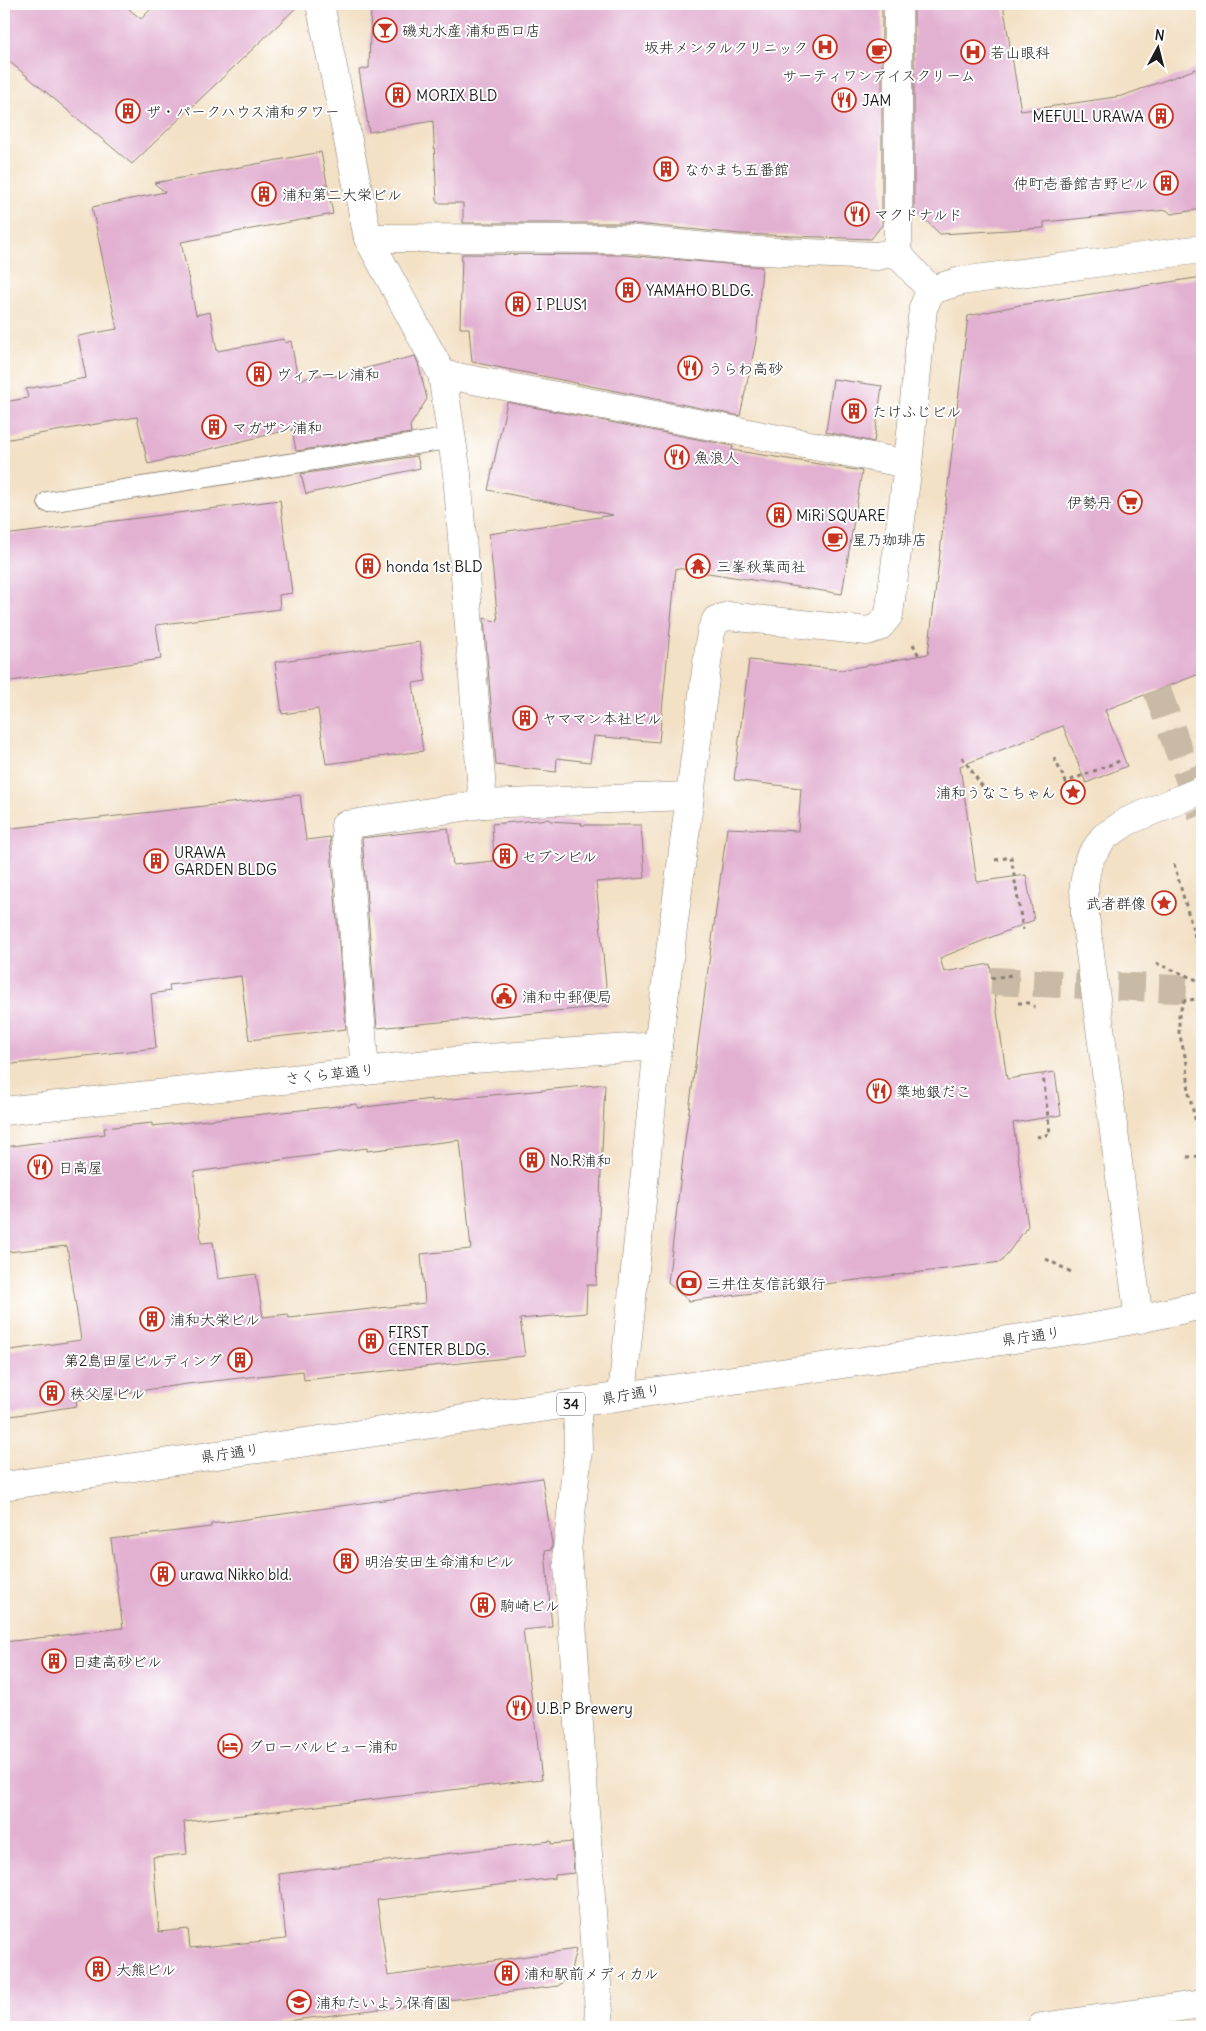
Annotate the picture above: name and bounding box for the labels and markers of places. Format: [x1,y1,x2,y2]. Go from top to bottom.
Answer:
bar icon: 磯丸水産 浦和西口店 [372,17,398,43]
place label: 磯丸水産 浦和西口店 [402,21,541,40]
hospital icon: 坂井メンタルクリニック [812,34,838,60]
place label: 坂井メンタルクリニック [644,38,808,57]
cafe icon: サーティワンアイスクリーム [866,38,892,64]
hospital icon: 若山眼科 [960,39,986,65]
place label: 若山眼科 [990,43,1050,62]
place label: サーティワンアイスクリーム [783,66,975,85]
building icon: MORIX BLD [385,82,411,108]
place label: MORIX BLD [416,86,497,105]
restaurant icon: JAM [831,87,857,113]
place label: JAM [862,91,892,110]
building icon: ザ・パークハウス浦和タワー [115,98,141,124]
place label: ザ・パークハウス浦和タワー [146,102,340,121]
building icon: MEFULL URAWA [1148,103,1174,129]
place label: MEFULL URAWA [1033,107,1144,126]
building icon: なかまち五番館 [653,156,679,182]
place label: なかまち五番館 [684,160,789,179]
building icon: 仲町壱番館吉野ビル [1153,170,1179,196]
place label: 仲町壱番館吉野ビル [1013,174,1148,193]
building icon: 浦和第二大栄ビル [251,181,277,207]
place label: 浦和第二大栄ビル [282,185,402,204]
restaurant icon: マクドナルド [844,201,870,227]
place label: マクドナルド [874,205,963,224]
building icon: YAMAHO BLDG. [615,277,641,303]
place label: YAMAHO BLDG. [646,281,754,300]
building icon: I PLUS1 [505,291,531,317]
place label: I PLUS1 [536,295,587,314]
restaurant icon: うらわ高砂 [677,355,703,381]
place label: うらわ高砂 [708,359,783,378]
building icon: ヴィアーレ浦和 [246,361,272,387]
place label: ヴィアーレ浦和 [276,365,380,384]
building icon: たけふじビル [841,398,867,424]
place label: たけふじビル [872,402,961,421]
building icon: マガザン浦和 [201,414,227,440]
place label: マガザン浦和 [232,418,322,437]
restaurant icon: 魚浪人 [664,444,690,470]
place label: 魚浪人 [694,448,739,467]
supermarket icon: 伊勢丹 [1117,489,1143,515]
place label: 伊勢丹 [1067,493,1112,512]
building icon: MiRi SQUARE [766,502,792,528]
place label: MiRi SQUARE [796,506,886,525]
cafe icon: 星乃珈琲店 [822,526,848,552]
place label: 星乃珈琲店 [852,530,927,549]
building icon: honda 1st BLD [355,553,381,579]
temple icon: 三峯秋葉両社 [685,553,711,579]
place label: honda 1st BLD [386,557,483,576]
place label: 三峯秋葉両社 [716,557,806,576]
building icon: ヤママン本社ビル [512,705,538,731]
place label: ヤママン本社ビル [542,709,662,728]
place icon: 浦和うなこちゃん [1060,779,1086,805]
place label: 浦和うなこちゃん [936,783,1056,802]
place label: URAWA GARDEN BLDG [174,843,277,879]
building icon: セブンビル [492,843,518,869]
place label: セブンビル [522,847,597,866]
building icon: URAWA GARDEN BLDG [143,848,169,874]
place icon: 武者群像 [1151,890,1177,916]
place label: 武者群像 [1086,894,1146,913]
public building icon: 浦和中郵便局 [491,983,517,1009]
place label: 浦和中郵便局 [522,987,612,1006]
restaurant icon: 築地銀だこ [866,1078,892,1104]
place label: 築地銀だこ [896,1082,971,1101]
building icon: No.R浦和 [519,1147,545,1173]
place label: No.R浦和 [550,1151,611,1170]
restaurant icon: 日高屋 [27,1154,53,1180]
place label: 日高屋 [58,1158,103,1177]
bank icon: 三井住友信託銀行 [676,1270,702,1296]
place label: 三井住友信託銀行 [706,1274,826,1293]
building icon: 浦和大栄ビル [139,1306,165,1332]
place label: 浦和大栄ビル [170,1310,260,1329]
place label: FIRST CENTER BLDG. [388,1323,489,1359]
building icon: FIRST CENTER BLDG. [358,1328,384,1354]
building icon: 第2島田屋ビルディング [227,1347,253,1373]
place label: 第2島田屋ビルディング [64,1351,222,1370]
building icon: 秩父屋ビル [39,1380,65,1406]
place label: 秩父屋ビル [70,1384,145,1403]
building icon: 明治安田生命浦和ビル [333,1548,359,1574]
place label: 明治安田生命浦和ビル [364,1552,514,1571]
building icon: urawa Nikko bld. [150,1561,176,1587]
place label: urawa Nikko bld. [180,1565,292,1584]
building icon: 駒崎ビル [470,1592,496,1618]
place label: 駒崎ビル [500,1596,560,1615]
building icon: 日建高砂ビル [41,1648,67,1674]
place label: 日建高砂ビル [72,1652,162,1671]
restaurant icon: U.B.P Brewery [506,1695,532,1721]
place label: U.B.P Brewery [536,1699,633,1718]
hotel icon: グローバルビュー浦和 [217,1733,243,1759]
place label: グローバルビュー浦和 [248,1737,398,1756]
building icon: 大熊ビル [85,1956,111,1982]
place label: 大熊ビル [116,1960,176,1979]
building icon: 浦和駅前メディカル [494,1960,520,1986]
place label: 浦和駅前メディカル [524,1964,658,1983]
school or university icon: 浦和たいよう保育園 [286,1989,312,2015]
place label: 浦和たいよう保育園 [316,1993,451,2012]

